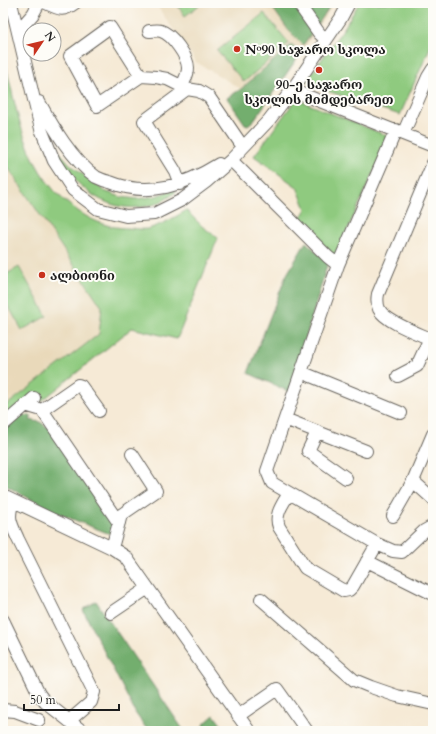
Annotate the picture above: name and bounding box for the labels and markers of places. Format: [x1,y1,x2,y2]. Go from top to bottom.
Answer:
place label: №90 საჯარო სკოლა [245,41,386,59]
marker: №90 საჯარო სკოლა [232,44,242,54]
marker: 90-ე საჯარო სკოლის მიმდებარეთ [314,65,324,75]
place label: 90-ე საჯარო სკოლის მიმდებარეთ [245,76,394,109]
place label: ალბიონი [50,267,115,285]
marker: ალბიონი [37,270,47,280]

